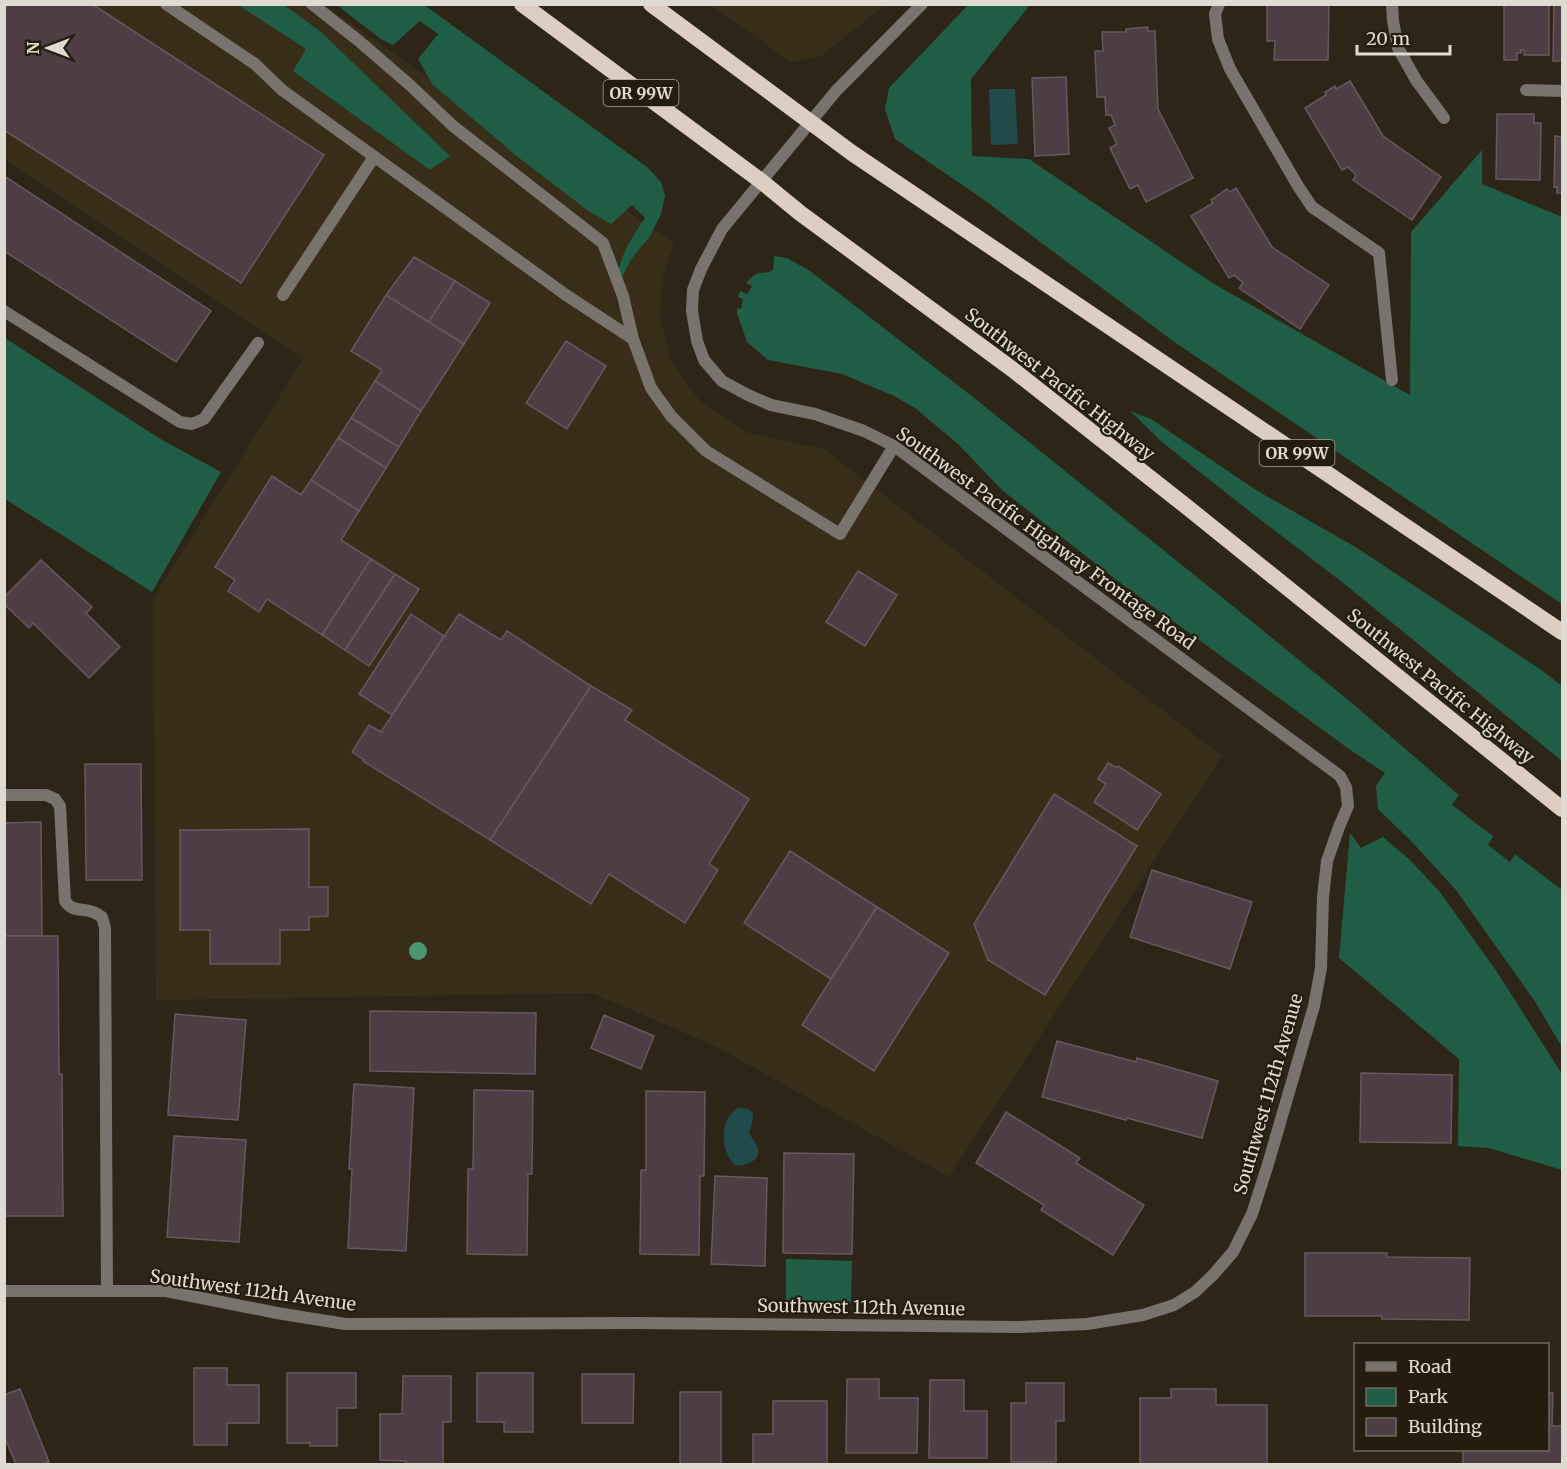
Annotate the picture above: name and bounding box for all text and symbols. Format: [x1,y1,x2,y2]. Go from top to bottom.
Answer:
north arrow [18,18,78,78]
scale bar [1357,18,1450,56]
text: 20 m [1366,27,1410,50]
text: N [23,41,43,54]
road number: OR 99W [604,80,678,106]
street label: Southwest Pacific Highway [960,303,1160,466]
street label: Southwest Pacific Highway Frontage Road [892,422,1200,654]
road number: OR 99W [1260,440,1334,466]
street label: Southwest Pacific Highway [1342,603,1540,769]
street label: Southwest 112th Avenue [1228,991,1308,1197]
street label: Southwest 112th Avenue [148,1264,358,1316]
street label: Southwest 112th Avenue [757,1294,965,1320]
legend [1354,1343,1549,1451]
text: Road [1408,1355,1452,1378]
text: Park [1408,1385,1449,1408]
text: Building [1408,1415,1482,1438]

